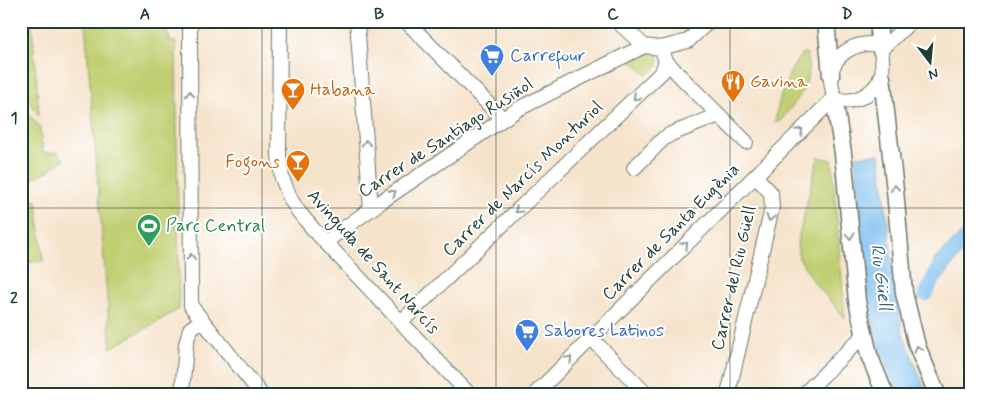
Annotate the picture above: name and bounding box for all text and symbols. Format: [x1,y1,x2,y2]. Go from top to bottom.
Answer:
text: A [140,4,150,25]
text: B [374,4,384,25]
text: C [607,4,619,25]
text: D [841,4,853,25]
north arrow [904,38,954,88]
supermarket icon: Carrefour [479,43,505,77]
place label: Carrefour [510,44,586,70]
text: N [926,64,940,83]
restaurant icon: Gavina [720,69,746,103]
place label: Gavina [750,70,808,94]
street label: Carrer de Santiago Rusiñol [354,72,538,204]
bar icon: Habana [280,77,306,111]
place label: Habana [310,78,375,102]
one-way arrow [185,90,195,98]
one-way arrow [633,92,642,101]
street label: Carrer de Narcís Monturiol [437,96,609,262]
text: 1 [10,108,18,129]
one-way arrow [795,128,804,137]
one-way arrow [361,138,372,146]
bar icon: Fogons [285,149,311,183]
place label: Fogons [225,150,280,176]
street label: Carrer de Santa Eugènia [597,158,745,306]
street label: Avinguda de Sant Narcís [301,184,445,340]
one-way arrow [889,184,900,192]
one-way arrow [388,190,397,199]
street label: Carrer del Riu Güell [706,203,762,353]
one-way arrow [515,204,524,213]
sports icon: Parc Central [136,213,162,247]
one-way arrow [765,213,776,222]
place label: Parc Central [166,214,265,238]
one-way arrow [845,233,856,241]
one-way arrow [679,242,688,251]
water label: Riu Güell [864,242,898,313]
one-way arrow [185,253,196,261]
text: 2 [10,288,18,309]
supermarket icon: Sabores Latinos [514,318,540,352]
place label: Sabores Latinos [544,319,664,343]
one-way arrow [914,345,924,353]
one-way arrow [564,356,573,365]

